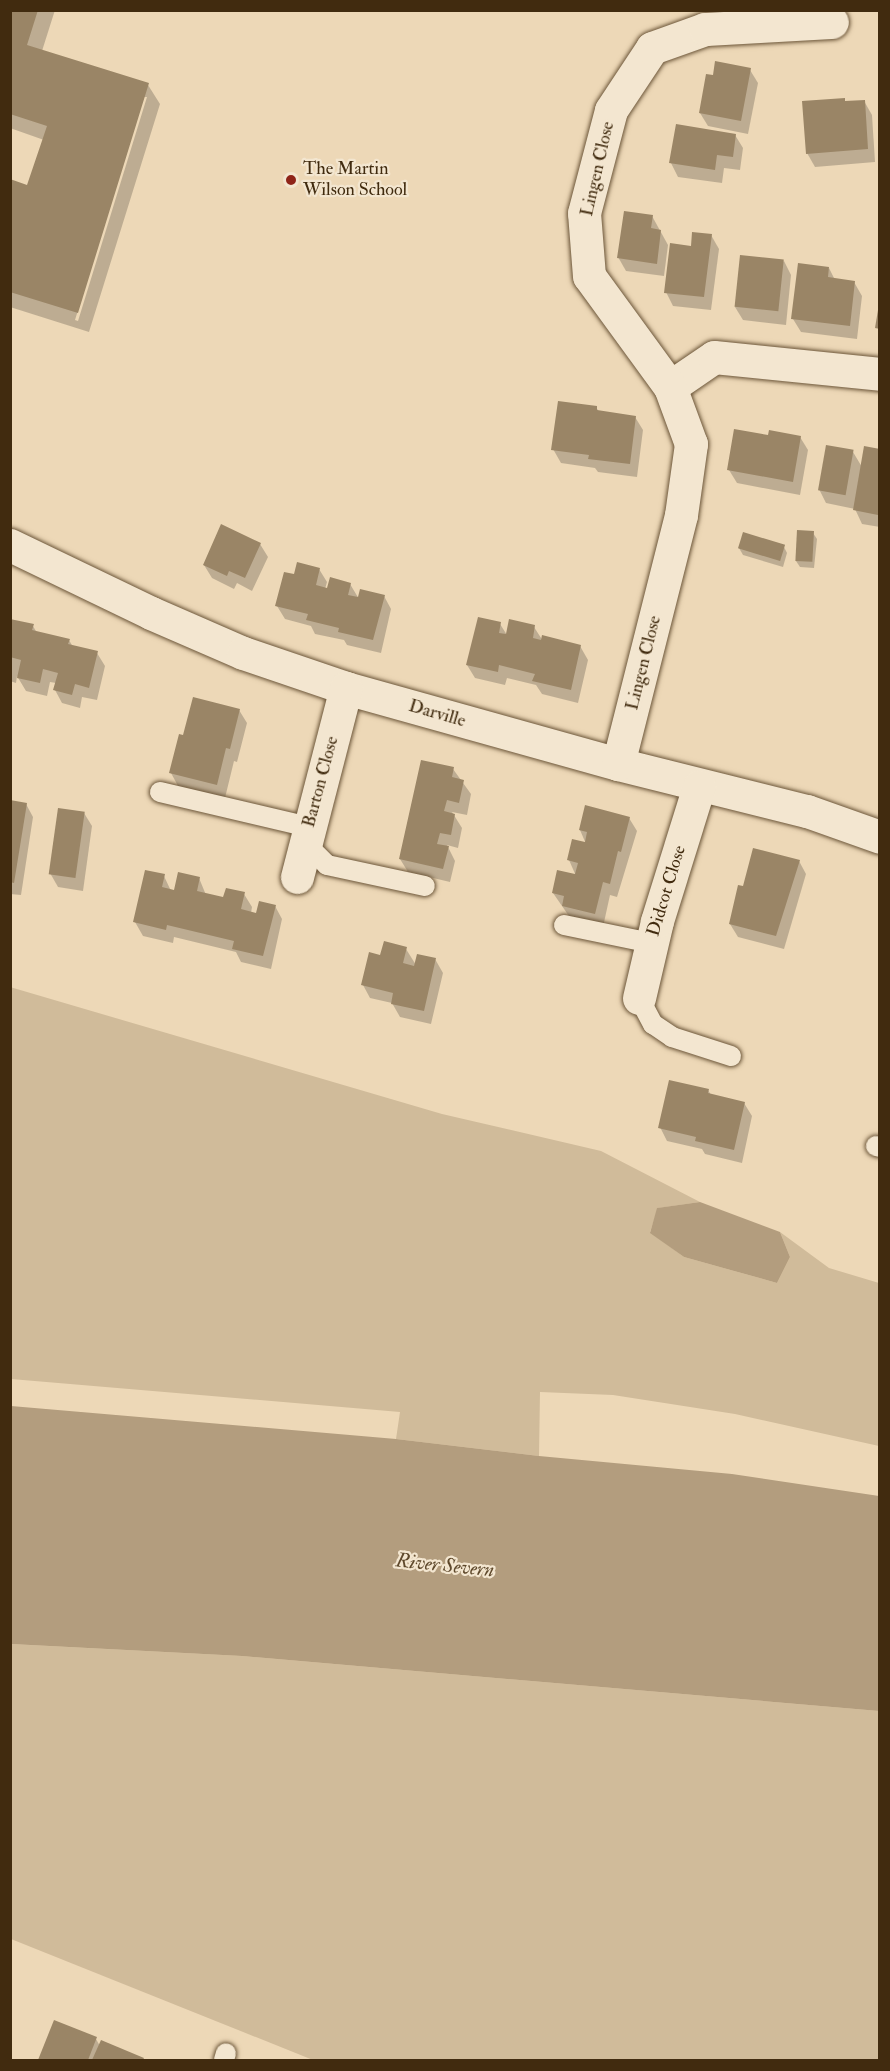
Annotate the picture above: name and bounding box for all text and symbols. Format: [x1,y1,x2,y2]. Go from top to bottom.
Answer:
street label: Lingen Close [577,119,619,219]
place label: The Martin Wilson School [303,159,407,201]
marker: The Martin Wilson School [284,173,298,187]
street label: Lingen Close [622,614,666,712]
street label: Darville [406,696,468,732]
street label: Barton Close [298,734,344,830]
street label: Didcot Close [643,843,691,939]
water label: River Severn [395,1548,495,1582]

